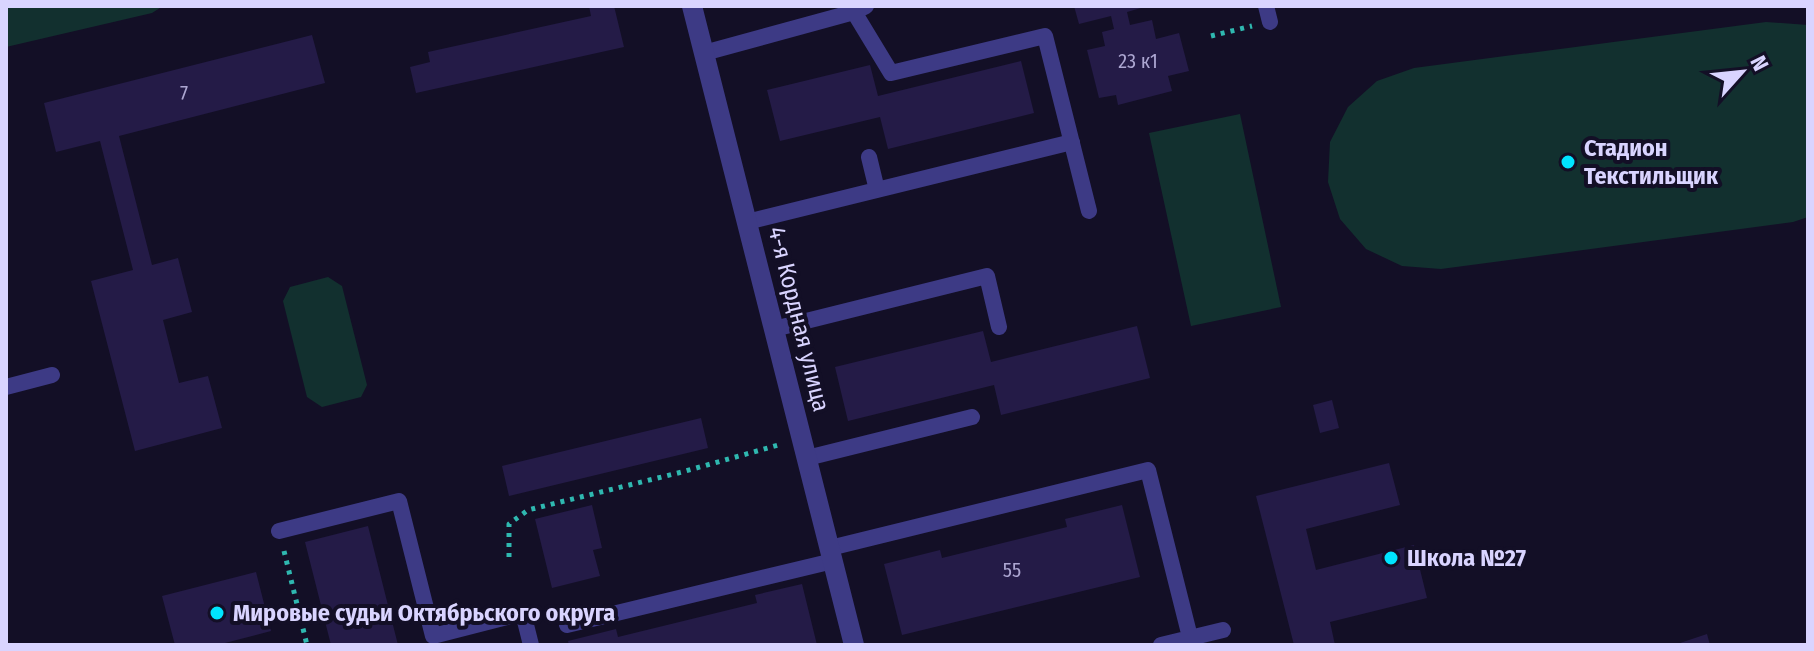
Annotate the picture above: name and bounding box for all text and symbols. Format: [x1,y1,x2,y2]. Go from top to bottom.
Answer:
north arrow [1702,32,1782,112]
house number: 23 к1 [1118,49,1158,73]
text: N [1744,51,1774,75]
house number: 7 [180,81,188,105]
place label: Стадион Текстильщик [1584,134,1719,190]
marker: Стадион Текстильщик [1559,153,1577,171]
street label: 4-я Кордная улица [762,224,836,414]
place label: Школа №27 [1407,544,1526,572]
marker: Школа №27 [1382,549,1400,567]
house number: 55 [1003,558,1021,582]
place label: Мировые судьи Октябрьского округа [233,599,615,627]
marker: Мировые судьи Октябрьского округа [208,604,226,622]

